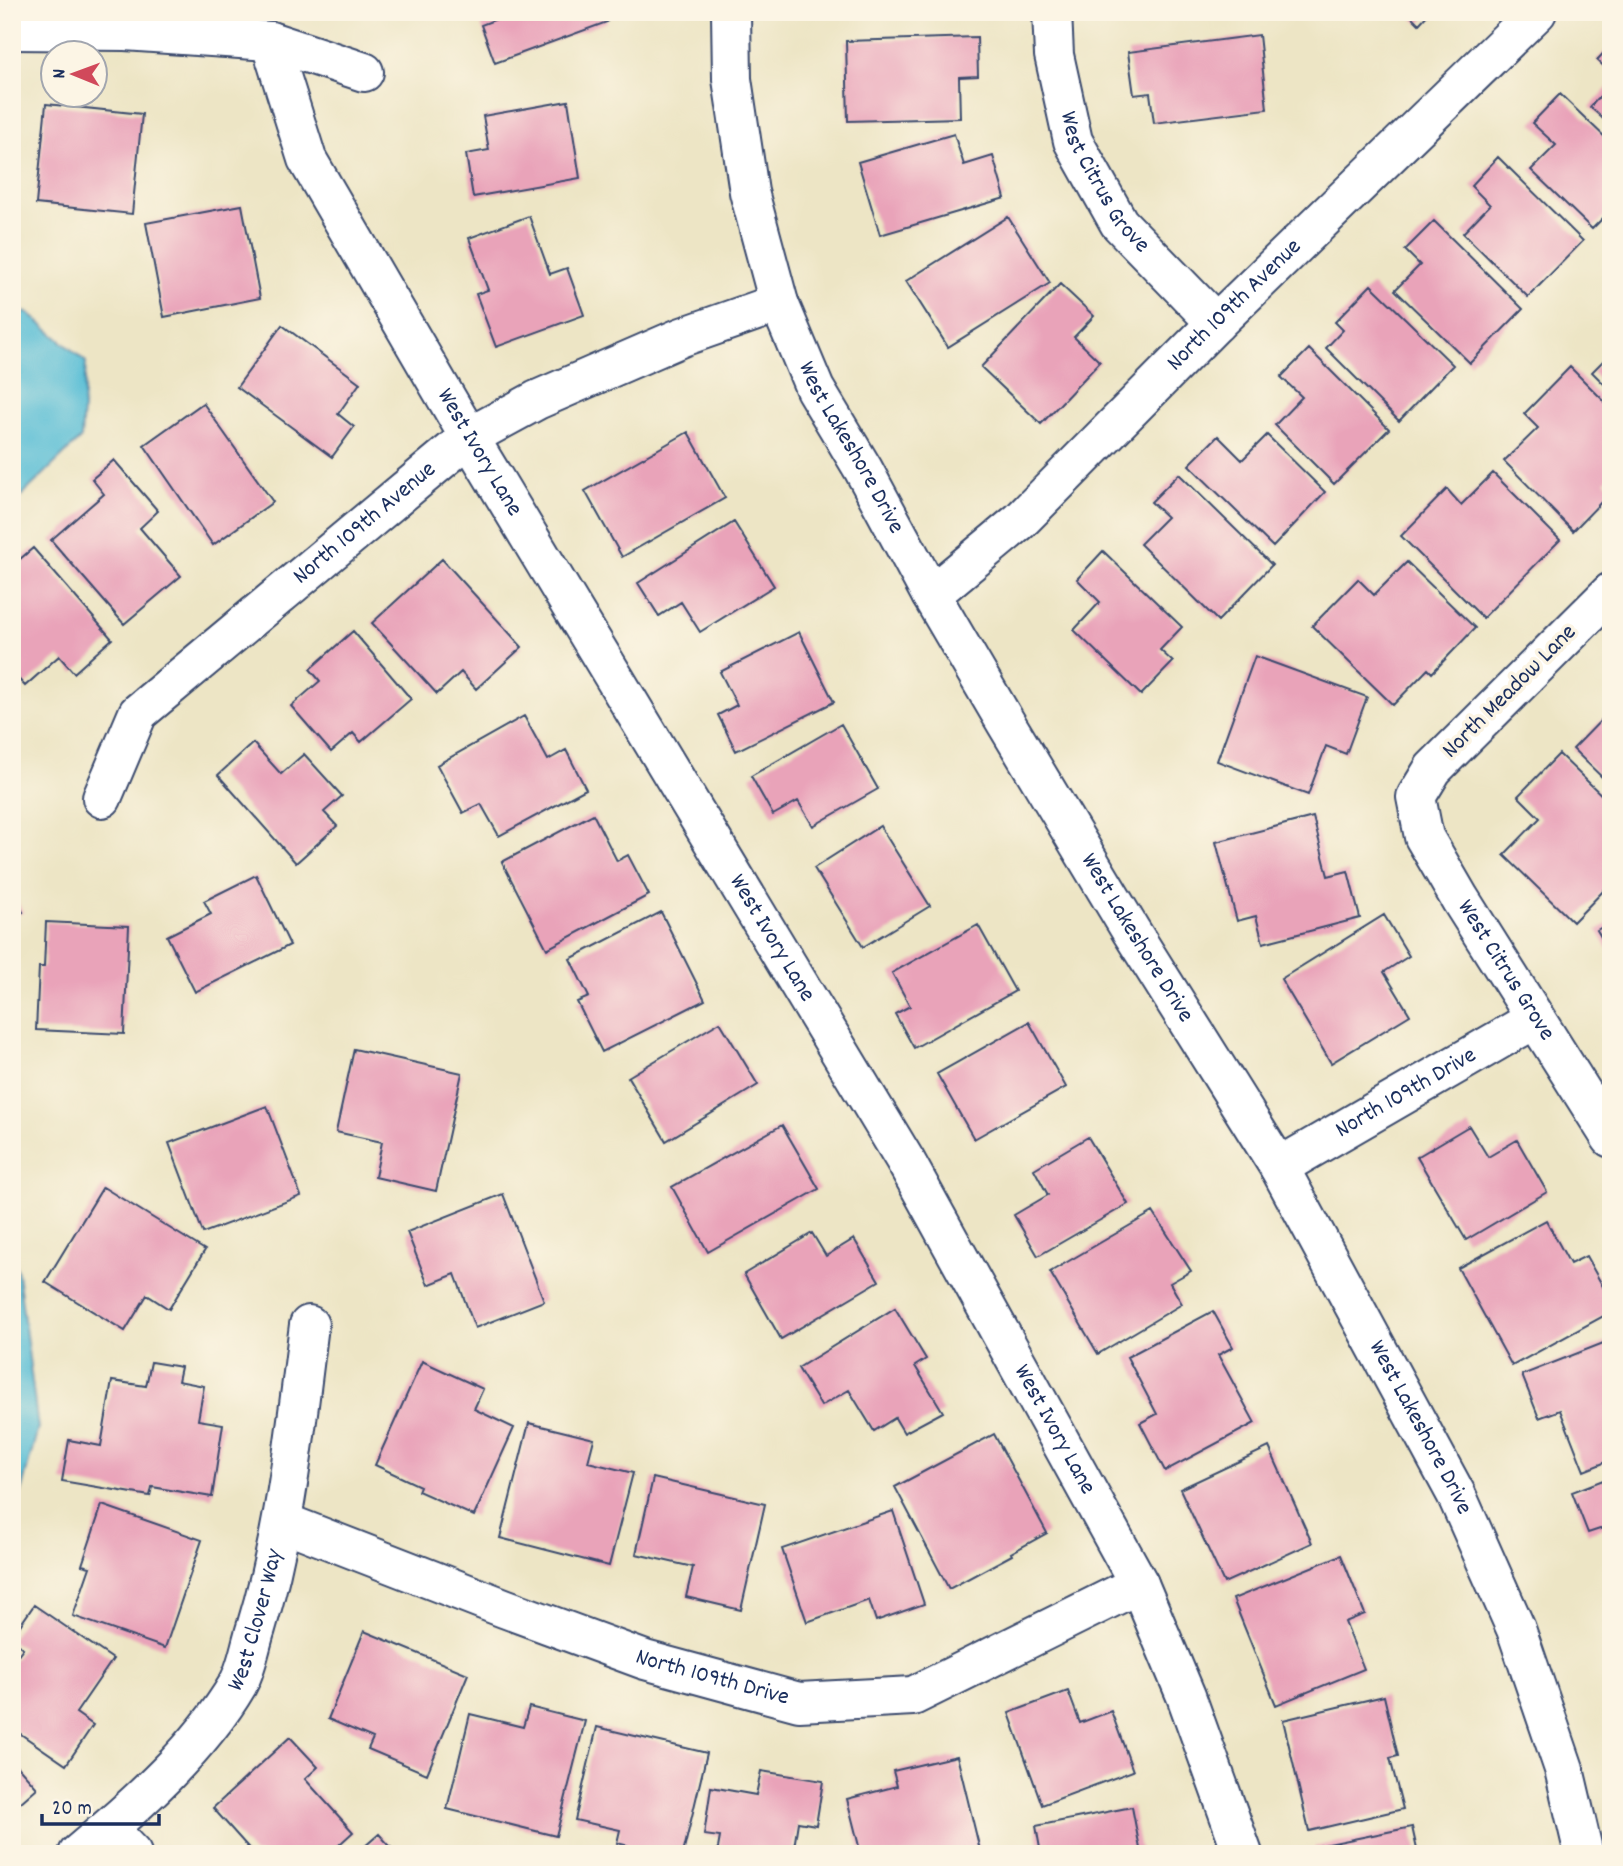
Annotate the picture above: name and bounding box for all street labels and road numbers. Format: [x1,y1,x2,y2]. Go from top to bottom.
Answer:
street label: West Citrus Grove [1050,108,1157,262]
street label: North 109th Avenue [1160,231,1310,380]
street label: West Lakeshore Drive [788,356,912,540]
street label: West Ivory Lane [427,382,530,523]
street label: North 109th Avenue [286,454,444,593]
street label: North Meadow Lane [1435,617,1585,767]
street label: West Lakeshore Drive [1071,847,1202,1030]
street label: West Ivory Lane [720,868,823,1009]
street label: West Citrus Grove [1448,893,1563,1048]
street label: North 109th Drive [1329,1039,1483,1148]
street label: West Lakeshore Drive [1359,1335,1480,1520]
street label: West Ivory Lane [1004,1359,1104,1501]
street label: West Clover Way [220,1545,293,1699]
street label: North 109th Drive [630,1641,793,1715]

